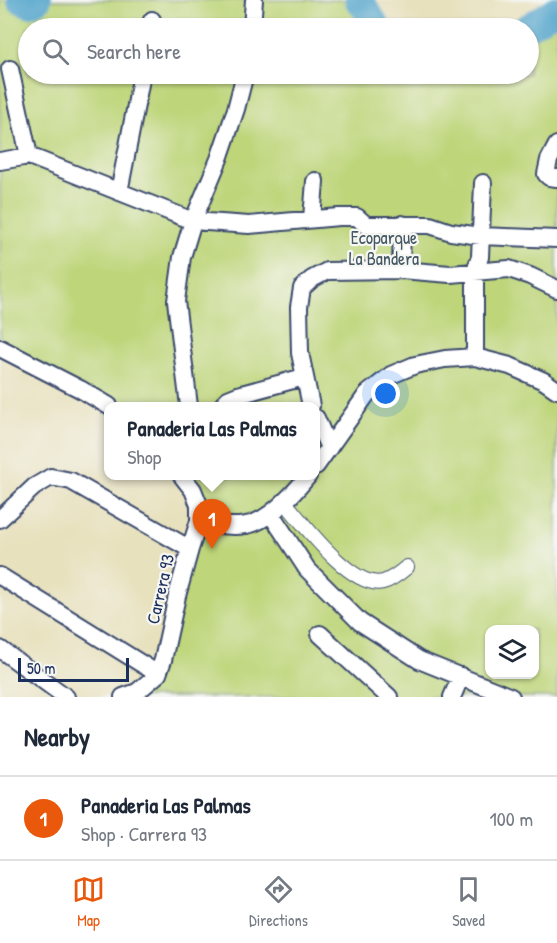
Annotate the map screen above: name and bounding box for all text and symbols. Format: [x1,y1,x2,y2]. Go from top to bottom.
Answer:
search box [18,18,539,84]
icon: search [39,35,72,68]
text: Search here [87,36,181,66]
park label: Ecoparque La Bandera [349,225,419,271]
your location [371,379,400,408]
popup [104,402,320,480]
text: Panaderia Las Palmas [127,413,297,443]
text: Shop [127,443,161,470]
pin: 1 [192,500,232,549]
street label: Carrera 93 [140,552,180,626]
map controls [485,625,539,679]
button: layers [485,625,539,679]
scale bar [18,655,129,682]
text: 50 m [27,657,56,679]
text: Nearby [24,719,90,754]
text: Panaderia Las Palmas [81,790,251,820]
text: 1 [40,805,47,832]
text: 100 m [490,805,533,832]
text: Shop · Carrera 93 [81,820,207,847]
tab: Map [72,873,105,931]
tab: Directions [249,873,308,931]
tab: Saved [452,873,485,931]

